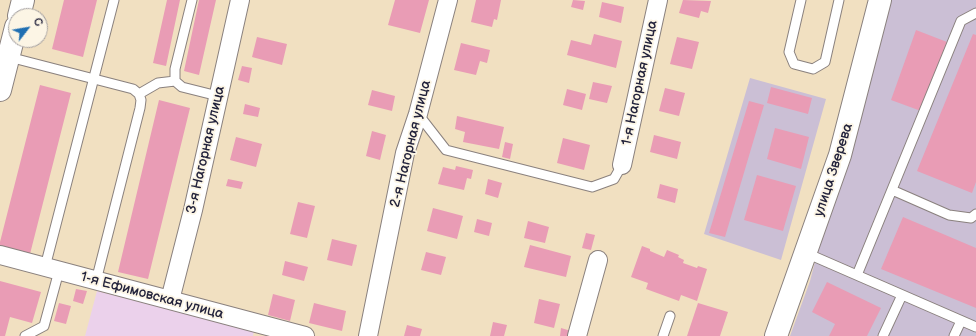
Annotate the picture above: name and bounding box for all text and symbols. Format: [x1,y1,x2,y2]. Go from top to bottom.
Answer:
north arrow [8,8,48,48]
text: С [30,15,45,29]
street label: 1-я Нагорная улица [619,19,661,147]
street label: 2-я Нагорная улица [387,79,435,209]
street label: 3-я Нагорная улица [183,84,229,216]
street label: улица Зверева [811,121,857,219]
street label: 1-я Ефимовская улица [79,269,225,323]

